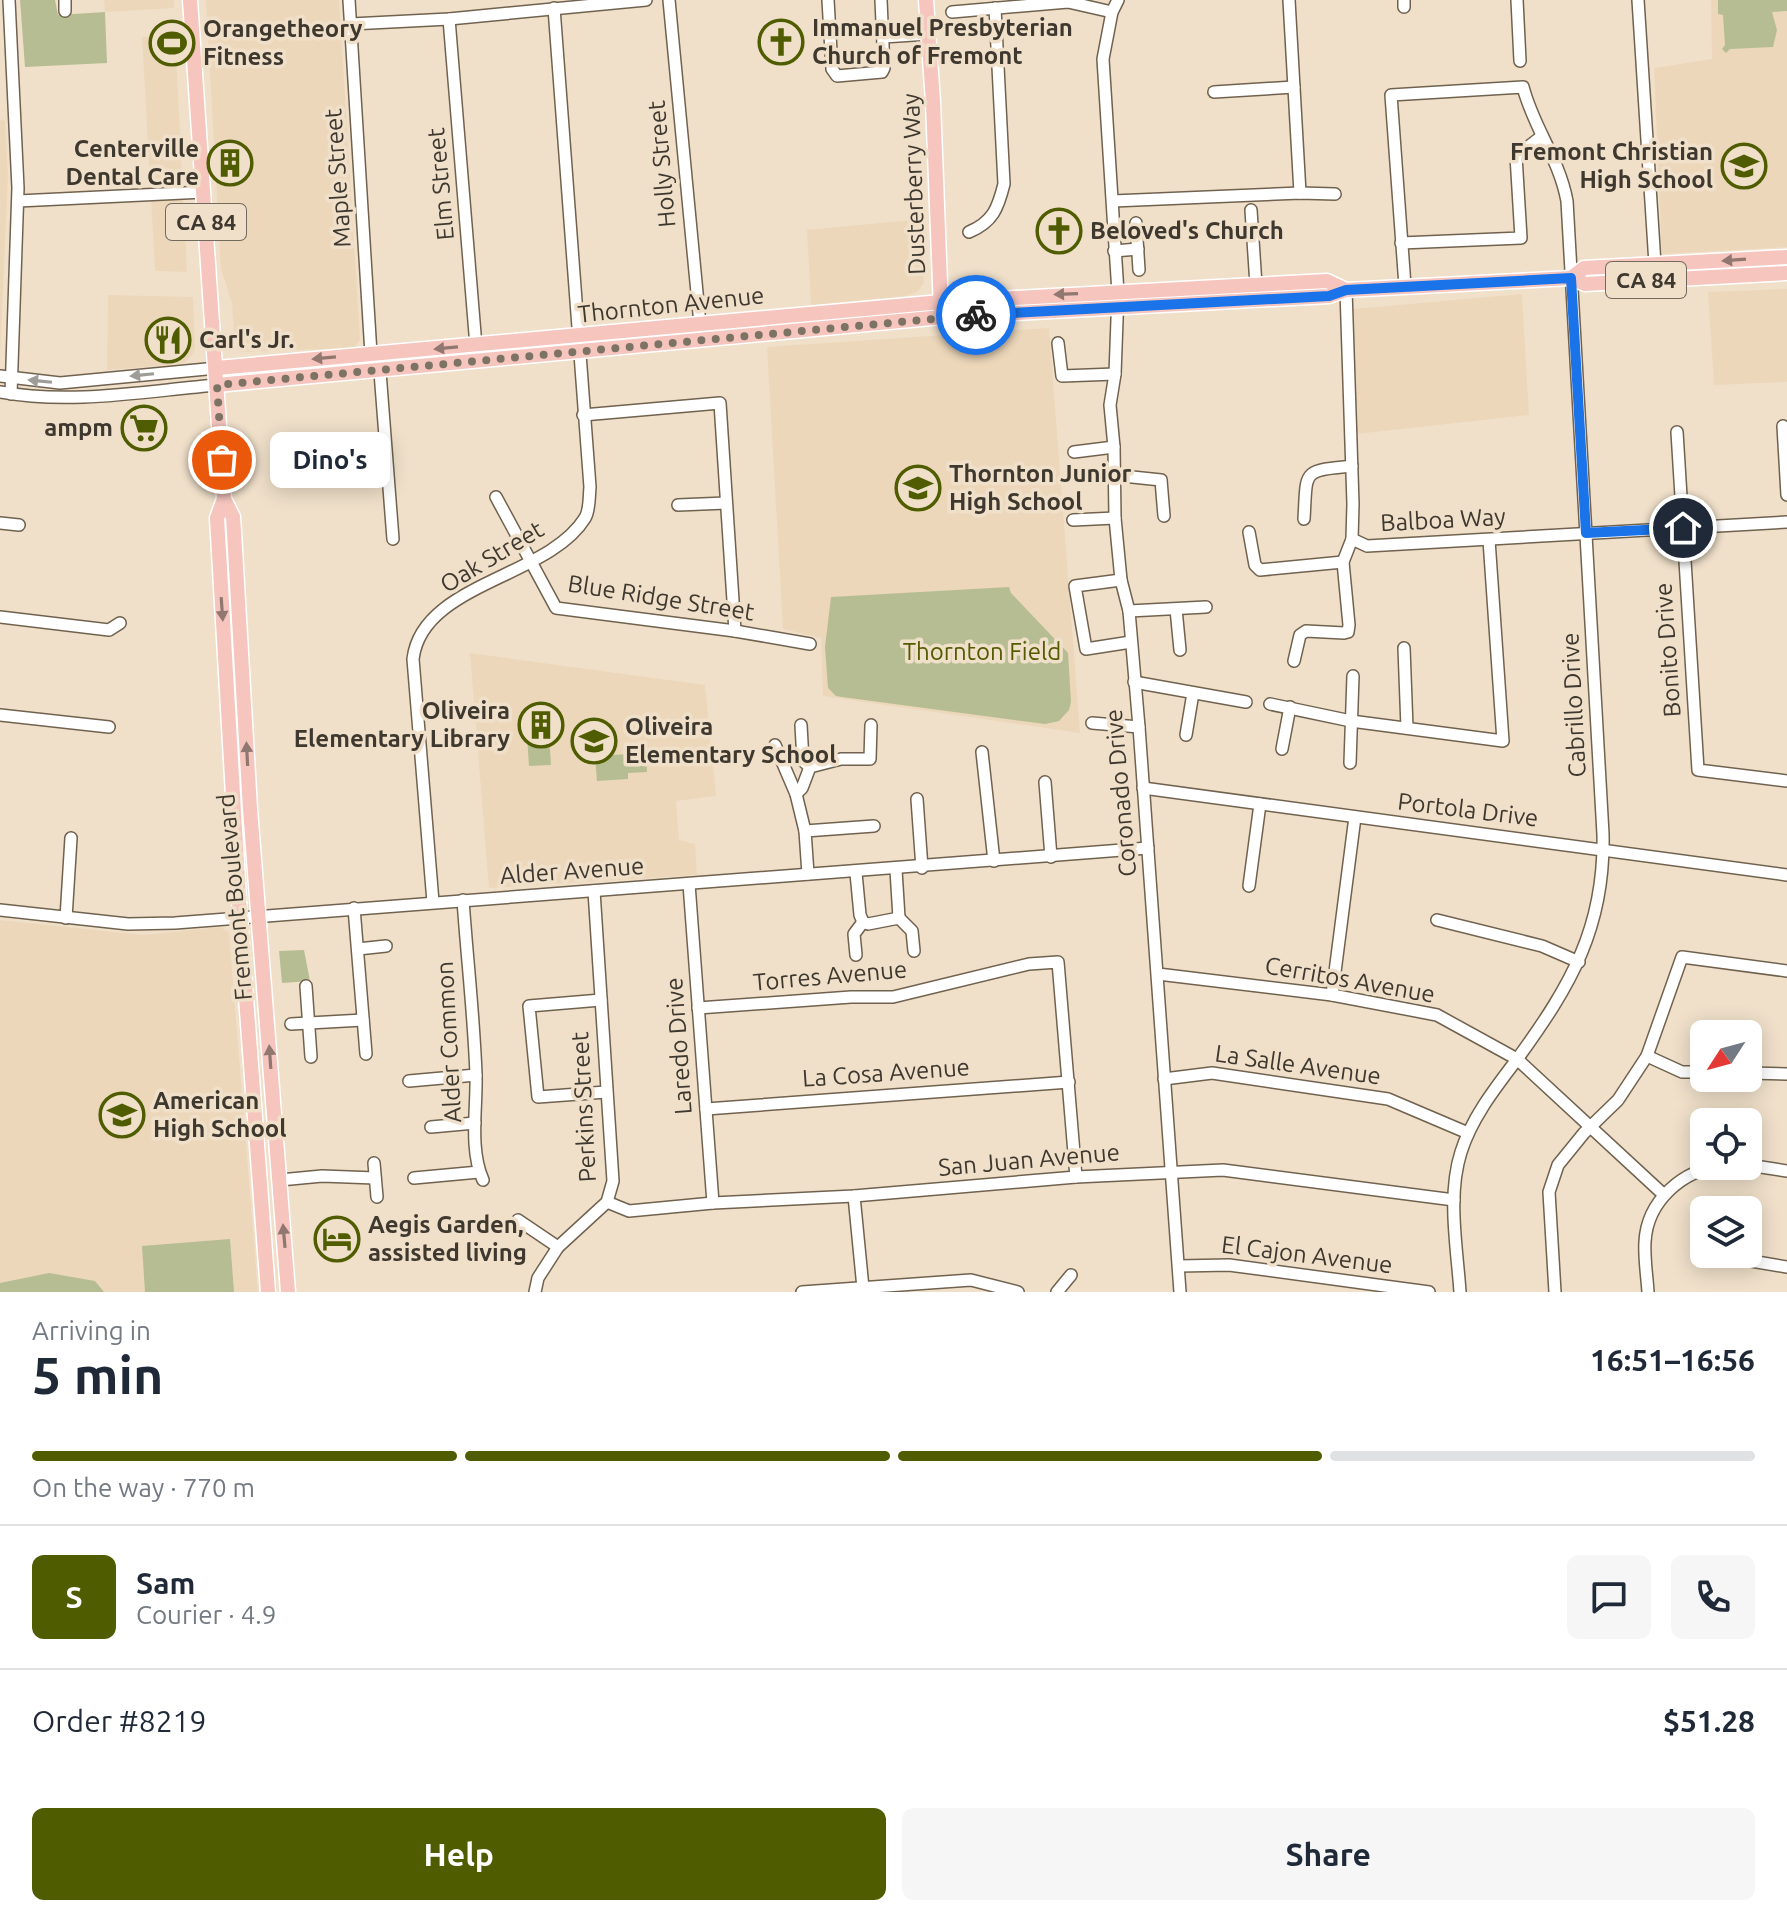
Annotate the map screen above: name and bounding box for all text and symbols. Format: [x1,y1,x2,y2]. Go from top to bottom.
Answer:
place label: Immanuel Presbyterian Church of Fremont [812,14,1073,69]
place label: Orangetheory Fitness [203,15,363,70]
church icon: Immanuel Presbyterian Church of Fremont [757,18,805,66]
sports icon: Orangetheory Fitness [148,19,196,67]
street label: Dusterberry Way [897,92,930,275]
street label: Holly Street [642,99,681,229]
street label: Maple Street [319,107,356,248]
street label: Elm Street [422,126,459,241]
place label: Centerville Dental Care [66,135,199,190]
place label: Fremont Christian High School [1510,138,1713,193]
building icon: Centerville Dental Care [206,139,254,187]
school or university icon: Fremont Christian High School [1720,142,1768,190]
road number: CA 84 [166,204,246,240]
church icon: Beloved's Church [1035,207,1083,255]
place label: Beloved's Church [1090,217,1284,244]
one-way arrow [1721,254,1746,267]
road number: CA 84 [1606,262,1686,298]
courier [936,275,1016,355]
street label: Thornton Avenue [576,281,766,328]
one-way arrow [1053,288,1078,301]
icon: bike [954,293,998,337]
restaurant icon: Carl's Jr. [144,316,192,364]
place label: Carl's Jr. [199,326,295,353]
one-way arrow [433,342,458,355]
one-way arrow [311,352,336,365]
one-way arrow [129,369,154,382]
one-way arrow [27,375,52,388]
supermarket icon: ampm [120,404,168,452]
place label: ampm [44,414,113,441]
pin [188,426,256,494]
callout: Dino's [270,432,390,488]
icon: bag [200,438,244,482]
text: Dino's [292,445,368,474]
place label: Thornton Junior High School [949,460,1132,515]
school or university icon: Thornton Junior High School [894,464,942,512]
pin [1649,494,1717,562]
street label: Balboa Way [1380,503,1507,536]
icon: home [1661,506,1705,550]
street label: Oak Street [435,515,549,598]
street label: Blue Ridge Street [566,569,757,626]
street label: Bonito Drive [1649,582,1686,718]
one-way arrow [216,597,229,622]
street label: Cabrillo Drive [1556,632,1591,778]
park label: Thornton Field [903,638,1061,665]
place label: Oliveira Elementary Library [294,697,510,752]
building icon: Oliveira Elementary Library [517,701,565,749]
street label: Coronado Drive [1100,708,1141,878]
place label: Oliveira Elementary School [625,713,837,768]
school or university icon: Oliveira Elementary School [570,717,618,765]
one-way arrow [240,741,253,766]
street label: Portola Drive [1396,787,1540,832]
street label: Fremont Boulevard [212,792,257,1002]
street label: Alder Avenue [499,852,645,889]
street label: Cerritos Avenue [1263,951,1437,1008]
street label: Torres Avenue [752,955,908,996]
street label: Alder Common [431,961,466,1123]
street label: Laredo Drive [660,977,697,1115]
north arrow [1690,1020,1762,1092]
map controls [1690,1020,1762,1268]
street label: Perkins Street [566,1030,601,1183]
street label: La Salle Avenue [1213,1040,1383,1090]
one-way arrow [263,1044,276,1069]
street label: La Cosa Avenue [801,1053,971,1092]
place label: American High School [153,1087,287,1142]
school or university icon: American High School [98,1091,146,1139]
button: locate [1690,1108,1762,1180]
street label: San Juan Avenue [937,1138,1121,1181]
button: layers [1690,1196,1762,1268]
place label: Aegis Garden, assisted living [368,1211,527,1266]
hotel icon: Aegis Garden, assisted living [313,1215,361,1263]
one-way arrow [277,1223,290,1248]
street label: El Cajon Avenue [1220,1231,1394,1278]
text: Arriving in [32,1316,151,1345]
text: 16:51–16:56 [1590,1343,1755,1377]
text: 5 min [32,1346,163,1404]
text: On the way · 770 m [32,1473,255,1502]
button: chat [1567,1555,1651,1639]
button: phone [1671,1555,1755,1639]
text: Sam [136,1566,195,1600]
text: S [65,1580,83,1614]
text: Courier · 4.9 [136,1600,276,1629]
text: Order #8219 [32,1704,206,1738]
text: $51.28 [1663,1704,1755,1738]
button: Help [32,1808,886,1900]
button: Share [902,1808,1755,1900]

